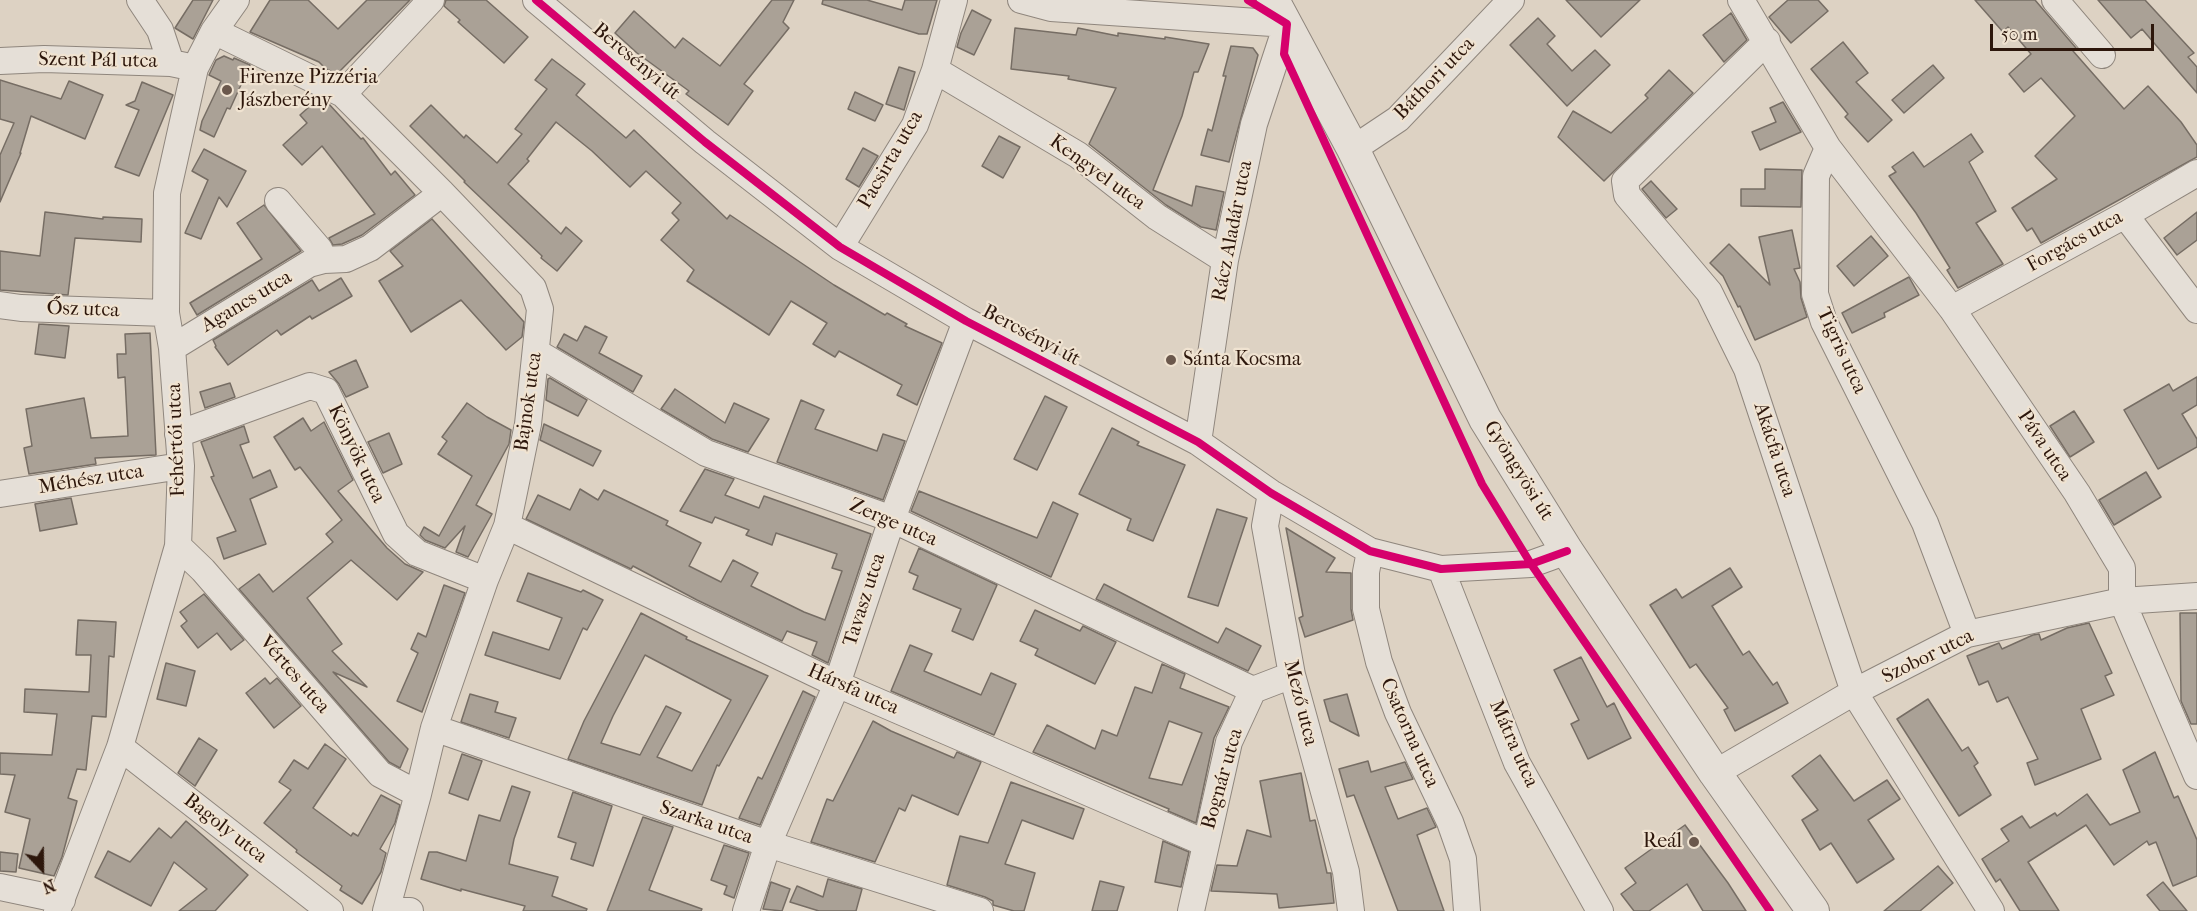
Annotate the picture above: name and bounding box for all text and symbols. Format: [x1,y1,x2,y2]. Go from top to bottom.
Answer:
scale bar [1993,12,2156,50]
street label: Bercsényi út [587,18,685,106]
text: 50 m [2001,24,2037,45]
street label: Báthori utca [1390,33,1480,125]
street label: Szent Pál utca [38,48,158,74]
place label: Firenze Pizzéria Jászberény [239,66,378,113]
marker: Firenze Pizzéria Jászberény [220,83,234,97]
street label: Pacsirta utca [853,107,929,213]
street label: Kengyel utca [1044,130,1150,216]
street label: Rácz Aladár utca [1208,158,1258,304]
street label: Forgács utca [2023,206,2127,278]
street label: Agancs utca [197,266,297,338]
street label: Ősz utca [46,297,120,323]
street label: Bercsényi út [978,300,1084,372]
street label: Tigris utca [1811,304,1871,398]
place label: Sánta Kocsma [1183,348,1301,372]
street label: Bajnok utca [510,351,548,453]
marker: Sánta Kocsma [1164,353,1178,367]
street label: Fehértói utca [163,383,191,497]
street label: Akácfa utca [1747,400,1801,500]
street label: Könyök utca [322,401,390,507]
street label: Páva utca [2012,406,2076,486]
street label: Gyöngyösi út [1478,417,1558,525]
street label: Méhész utca [37,460,145,500]
street label: Zerge utca [845,494,941,552]
street label: Tavasz utca [839,550,891,650]
street label: Szobor utca [1878,625,1978,689]
street label: Vértes utca [254,631,334,719]
street label: Mező utca [1278,658,1322,748]
street label: Hársfa utca [804,659,902,721]
street label: Csatorna utca [1374,675,1444,791]
street label: Mátra utca [1483,697,1543,791]
street label: Bognár utca [1197,726,1249,832]
street label: Bagoly utca [178,789,272,869]
street label: Szarka utca [656,796,756,850]
place label: Reál [1643,830,1682,854]
marker: Reál [1687,835,1701,849]
north arrow [12,839,72,899]
text: N [40,875,58,897]

